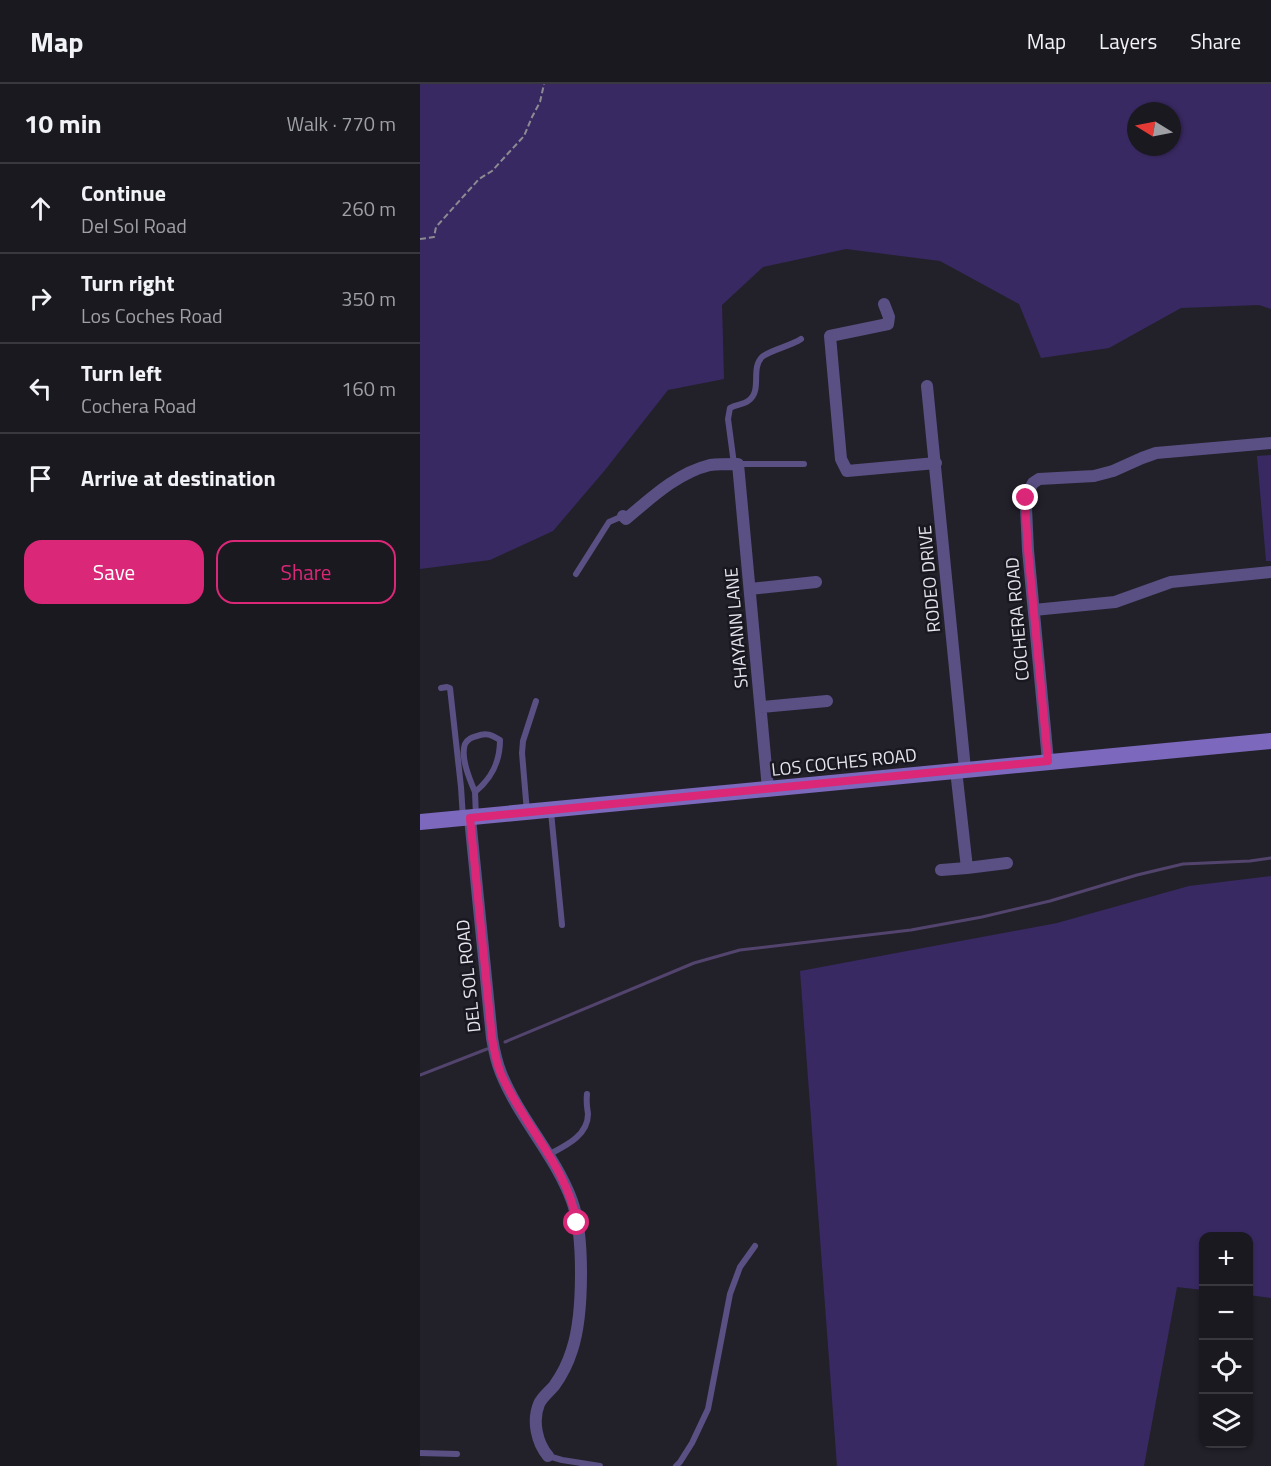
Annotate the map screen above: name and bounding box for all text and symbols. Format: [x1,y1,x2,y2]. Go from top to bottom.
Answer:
text: Map [30,20,84,63]
text: Map [1027,25,1066,57]
text: Layers [1099,25,1157,57]
text: Share [1190,25,1241,57]
north arrow [1127,102,1181,156]
text: 10 min [24,104,102,143]
text: Walk · 770 m [287,108,396,139]
text: Continue [81,176,166,210]
icon: ahead [24,192,57,225]
text: 260 m [341,193,396,224]
text: Del Sol Road [81,210,187,241]
text: Turn right [81,266,175,300]
icon: right [24,282,57,315]
text: 350 m [341,283,396,314]
text: Los Coches Road [81,300,223,331]
text: Turn left [81,356,162,390]
icon: left [24,372,57,405]
text: 160 m [341,373,396,404]
text: Cochera Road [81,390,196,421]
text: Arrive at destination [81,461,276,495]
icon: arrive [24,462,57,495]
route end [1012,484,1038,510]
street label: RODEO DRIVE [911,524,947,634]
button: Save [24,540,204,604]
button: Share [216,540,396,604]
street label: COCHERA ROAD [998,556,1036,682]
street label: SHAYANN LANE [717,566,755,689]
street label: LOS COCHES ROAD [770,741,918,783]
street label: DEL SOL ROAD [449,918,487,1034]
route start [563,1209,589,1235]
map controls [1199,1232,1253,1448]
button: + [1199,1232,1253,1286]
button: − [1199,1286,1253,1340]
button: locate [1199,1340,1253,1394]
button: layers [1199,1394,1253,1448]

